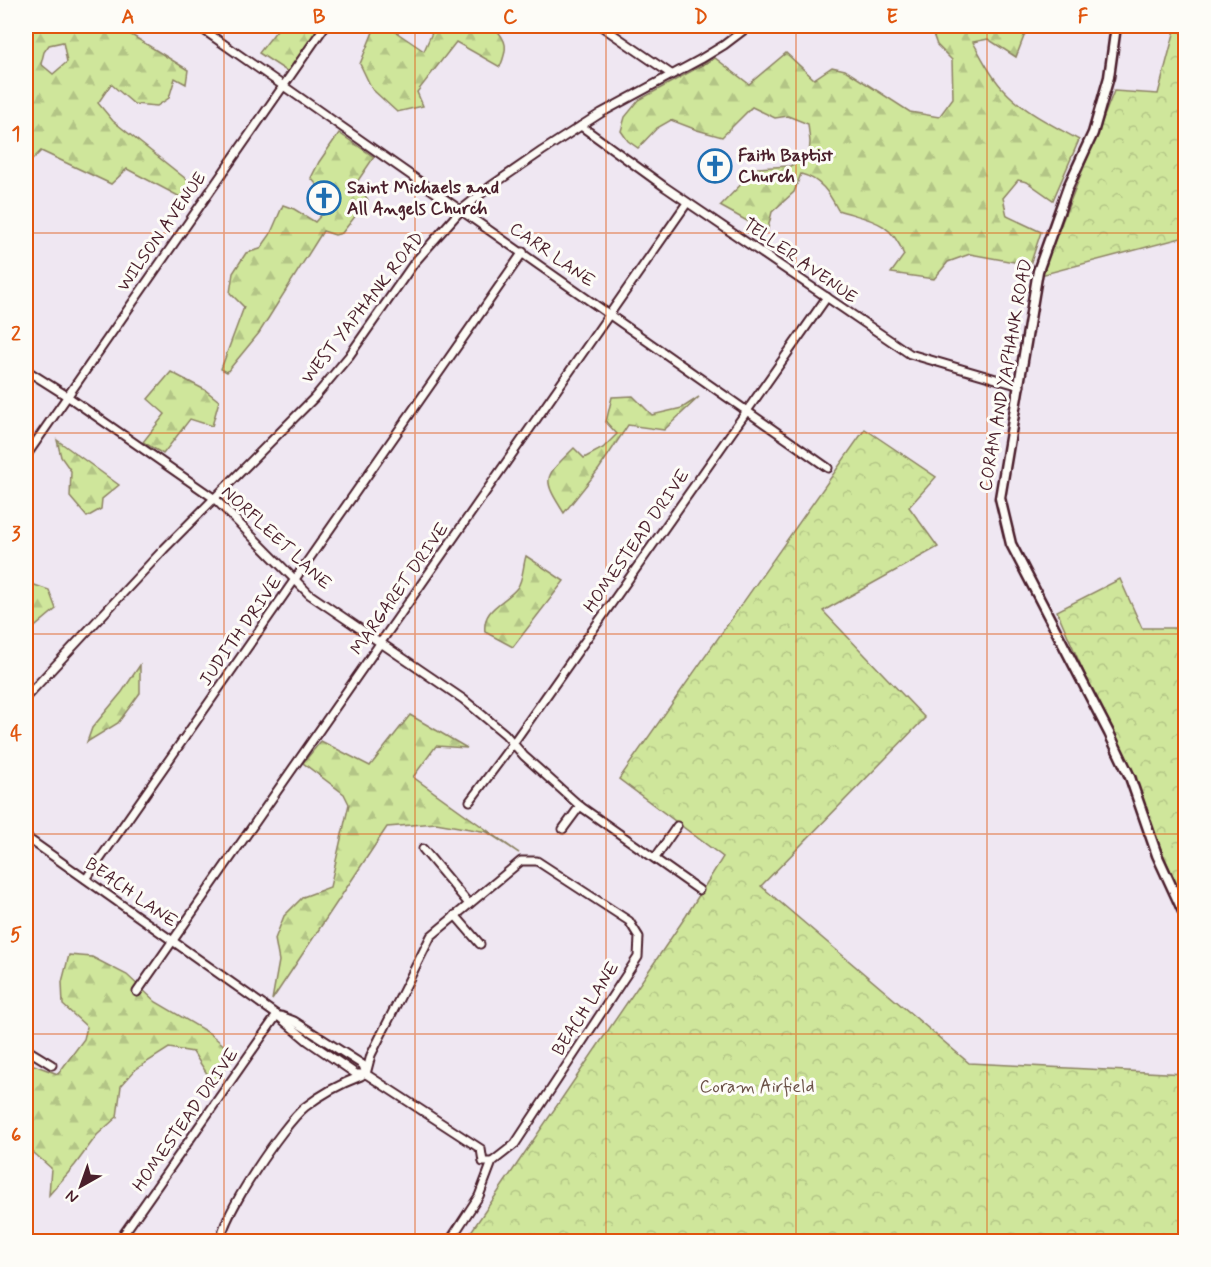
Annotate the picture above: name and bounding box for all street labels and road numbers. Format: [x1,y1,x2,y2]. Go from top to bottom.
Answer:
street label: WILSON AVENUE [112,167,212,297]
street label: TELLER AVENUE [738,213,862,309]
street label: CARR LANE [505,217,600,293]
street label: WEST YAPHANK ROAD [296,227,430,389]
street label: CORAM AND YAPHANK ROAD [974,257,1038,493]
street label: HOMESTEAD DRIVE [578,464,696,618]
street label: NORFLEET LANE [216,481,337,596]
street label: MARGARET DRIVE [345,518,455,660]
street label: JUDITH DRIVE [194,571,288,691]
street label: BEACH LANE [80,852,182,934]
street label: BEACH LANE [547,957,625,1061]
street label: HOMESTEAD DRIVE [127,1043,245,1197]

